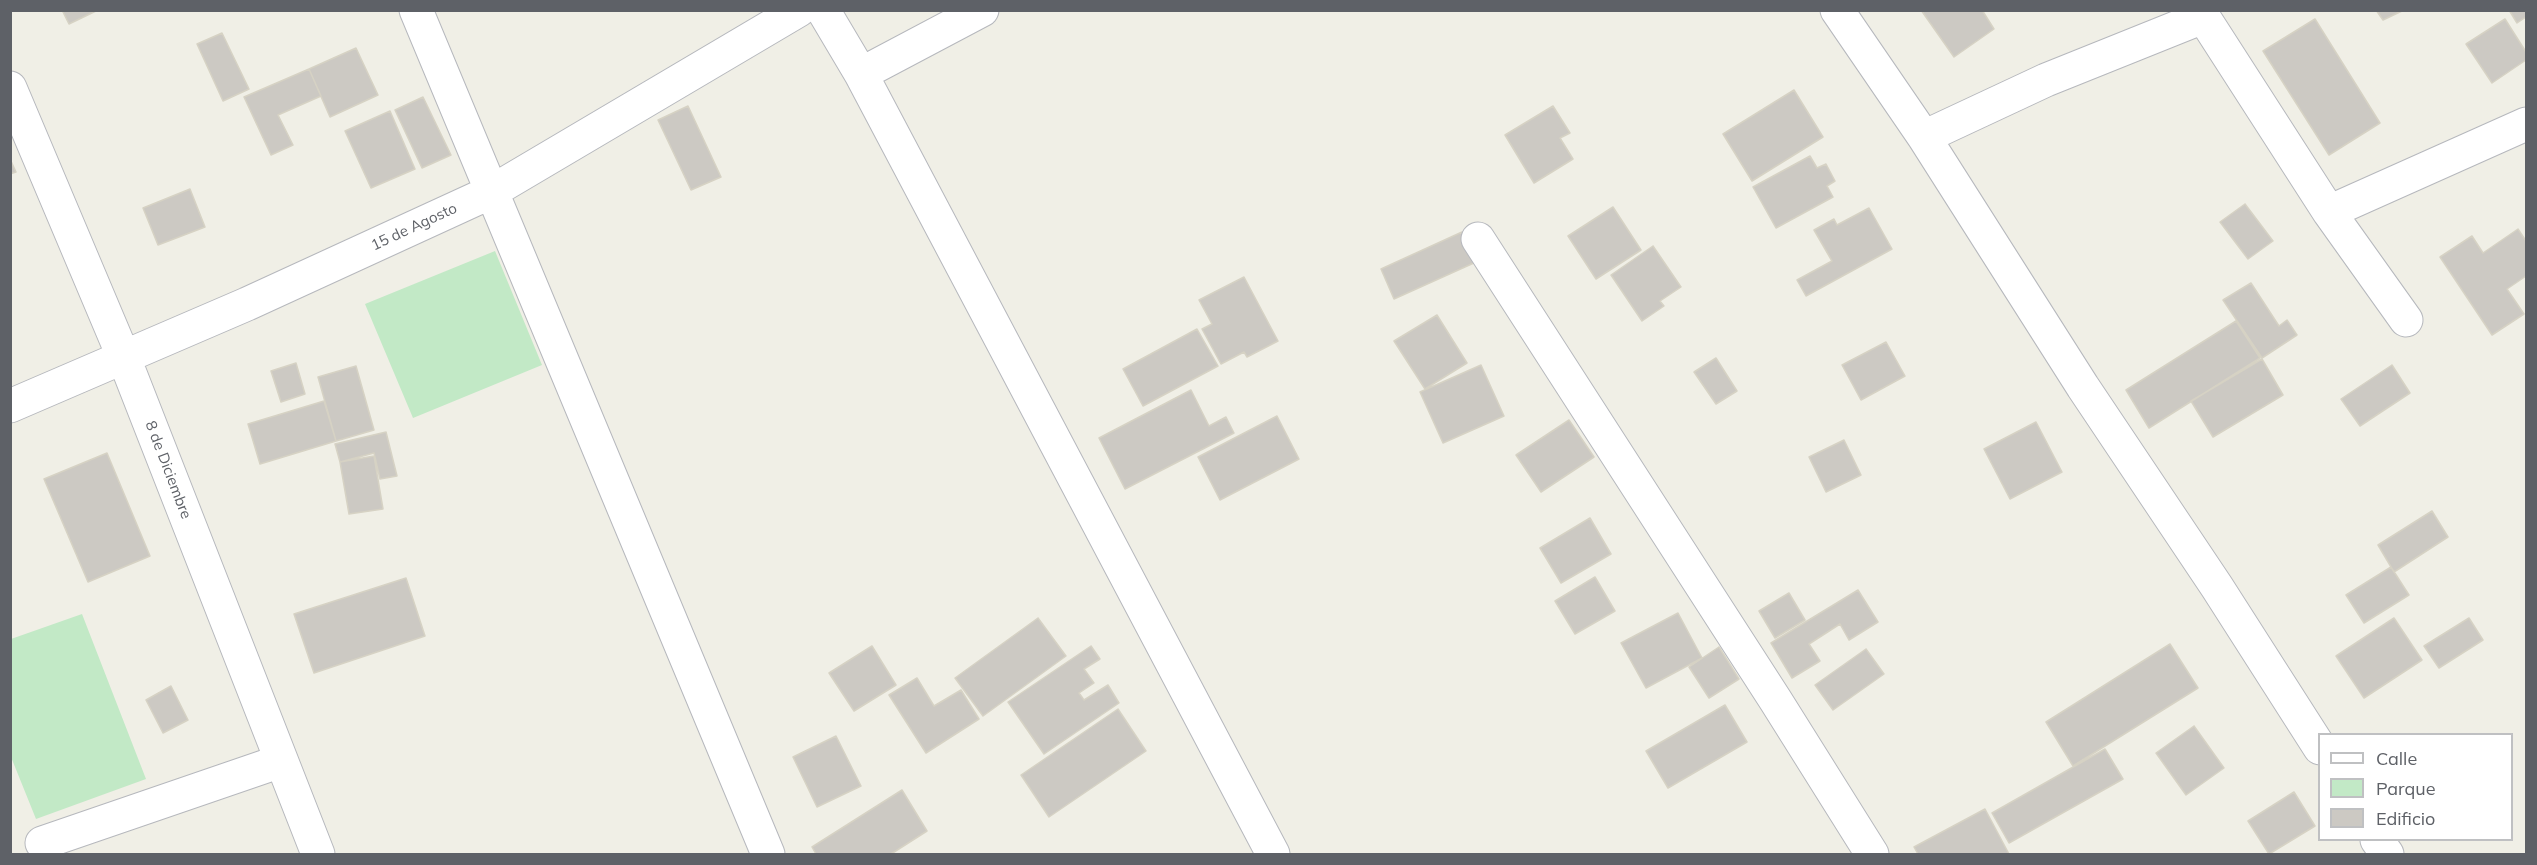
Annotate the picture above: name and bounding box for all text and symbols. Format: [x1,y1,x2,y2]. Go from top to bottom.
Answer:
street label: 15 de Agosto [368,199,460,255]
street label: 8 de Diciembre [141,418,195,522]
legend [2318,733,2513,841]
text: Calle [2376,747,2417,770]
text: Parque [2376,777,2435,800]
text: Edificio [2376,807,2435,830]

